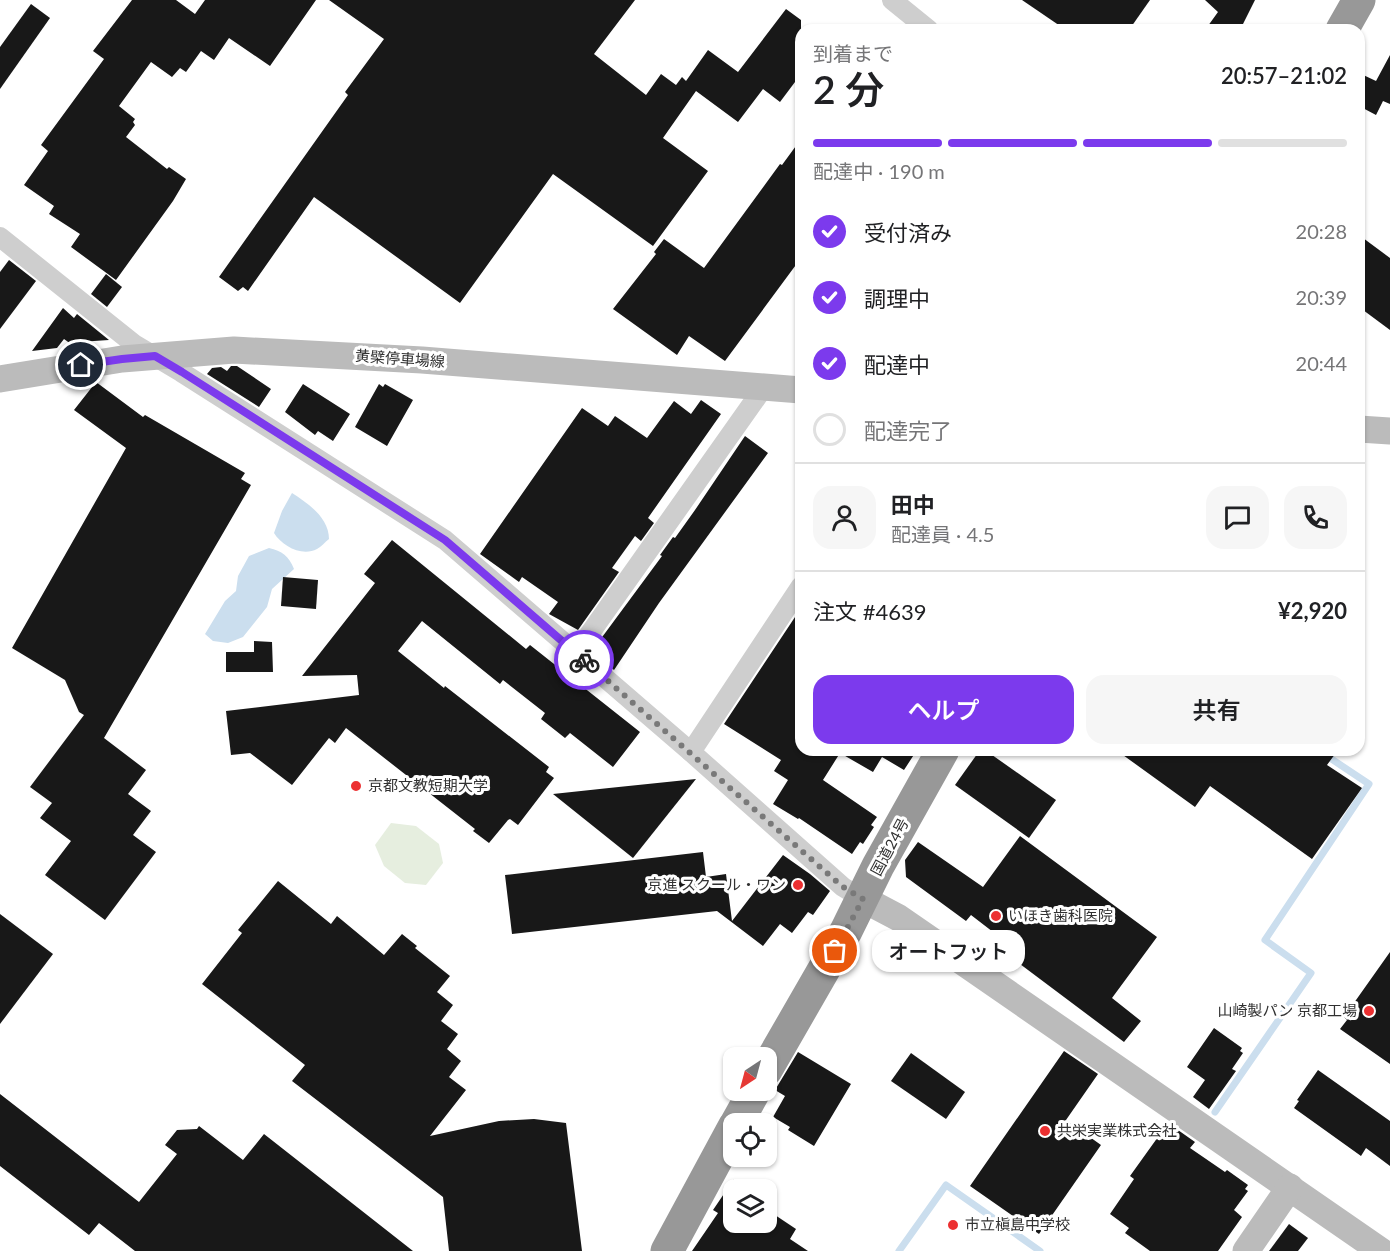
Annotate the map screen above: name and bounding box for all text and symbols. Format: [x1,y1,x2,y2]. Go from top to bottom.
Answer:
text: 到着まで [813,41,893,65]
text: 20:57–21:02 [1221,62,1347,89]
text: 2 分 [813,66,884,112]
text: 配達中 · 190 m [813,159,945,183]
icon: check [813,215,846,248]
text: 受付済み [864,219,952,246]
text: 20:28 [1296,219,1347,243]
icon: check [813,281,846,314]
text: 調理中 [864,285,930,312]
text: 20:39 [1296,285,1347,309]
pin [55,339,106,390]
street label: 黄檗停車場線 [355,346,446,370]
icon: check [813,347,846,380]
icon: home [64,348,97,381]
text: 配達中 [864,351,930,378]
text: 20:44 [1296,351,1347,375]
text: 配達完了 [864,417,952,444]
button: person [813,486,876,549]
button: chat [1206,486,1269,549]
button: phone [1284,486,1347,549]
text: 田中 [891,491,935,518]
text: 配達員 · 4.5 [891,522,994,546]
text: ¥2,920 [1278,597,1347,624]
text: 注文 #4639 [813,598,926,625]
courier [554,630,614,690]
icon: bike [568,644,601,677]
button: ヘルプ [813,675,1074,744]
button: 共有 [1086,675,1347,744]
place label: 京都文教短期大学 [368,776,488,794]
marker: 京都文教短期大学 [349,779,363,793]
street label: 国道24号 [867,815,912,878]
place label: 京進 スクール・ワン [647,875,786,893]
marker: 京進 スクール・ワン [791,878,805,892]
place label: いほき歯科医院 [1008,906,1113,924]
marker: いほき歯科医院 [989,909,1003,923]
pin [809,925,860,976]
callout: オートフット [871,930,1024,972]
icon: bag [818,934,851,967]
text: オートフット [889,939,1009,963]
place label: 山崎製パン 京都工場 [1217,1001,1357,1019]
marker: 山崎製パン 京都工場 [1362,1004,1376,1018]
north arrow [723,1047,777,1101]
map controls [723,1047,777,1233]
button: locate [723,1113,777,1167]
place label: 共栄実業株式会社 [1057,1121,1177,1139]
marker: 共栄実業株式会社 [1038,1124,1052,1138]
button: layers [723,1179,777,1233]
place label: 市立槇島中学校 [965,1215,1070,1233]
marker: 市立槇島中学校 [946,1218,960,1232]

